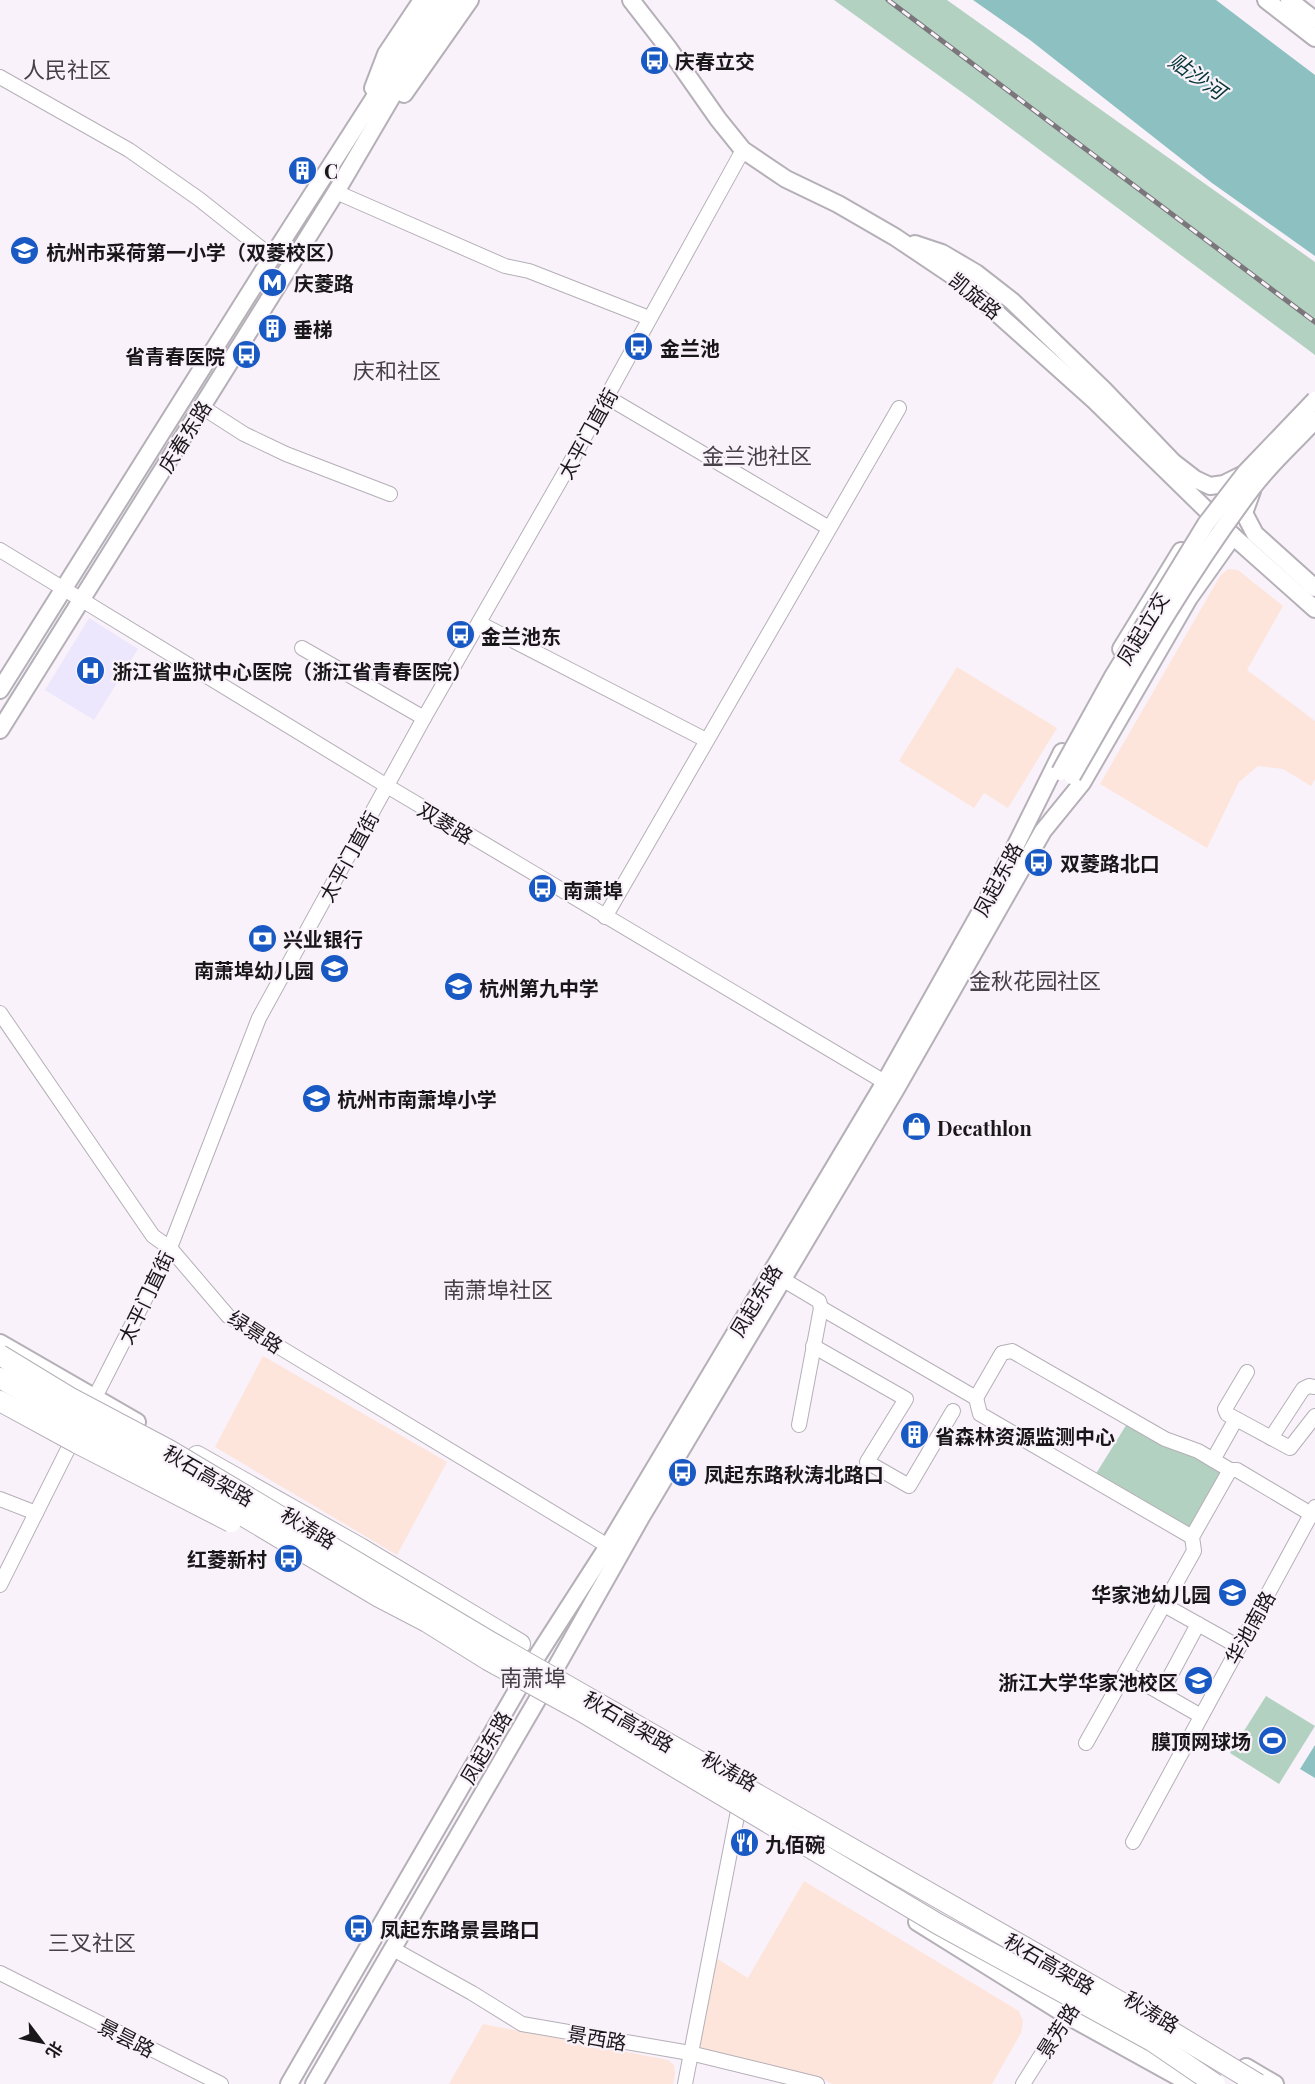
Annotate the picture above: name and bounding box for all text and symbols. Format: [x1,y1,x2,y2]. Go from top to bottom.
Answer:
bus stop icon: 庆春立交 [638,44,670,76]
water label: 贴沙河 [1164,45,1235,107]
place label: 庆春立交 [675,47,755,74]
district label: 人民社区 [23,54,111,84]
building icon: C [287,154,319,186]
place label: C [324,157,338,184]
school or university icon: 杭州市采荷第一小学（双菱校区） [9,235,41,267]
place label: 杭州市采荷第一小学（双菱校区） [46,238,346,265]
metro station icon: 庆菱路 [257,266,289,298]
street label: 凯旋路 [944,266,1008,324]
place label: 庆菱路 [294,269,354,296]
building icon: 垂梯 [256,312,288,344]
place label: 垂梯 [293,315,333,342]
bus stop icon: 金兰池 [623,331,655,363]
place label: 金兰池 [660,334,720,361]
bus stop icon: 省青春医院 [230,339,262,371]
place label: 省青春医院 [125,342,225,369]
district label: 庆和社区 [353,355,441,385]
street label: 太平门直街 [551,383,623,483]
street label: 庆春东路 [151,395,217,477]
district label: 金兰池社区 [702,440,812,470]
street label: 凤起立交 [1110,587,1174,669]
bus stop icon: 金兰池东 [444,619,476,651]
place label: 金兰池东 [481,622,561,649]
hospital icon: 浙江省监狱中心医院（浙江省青春医院） [75,654,107,686]
place label: 浙江省监狱中心医院（浙江省青春医院） [112,657,472,684]
street label: 双菱路 [413,795,479,849]
street label: 太平门直街 [312,806,384,906]
street label: 凤起东路 [966,837,1028,921]
bus stop icon: 双菱路北口 [1023,846,1055,878]
place label: 双菱路北口 [1060,849,1160,876]
bus stop icon: 南萧埠 [526,873,558,905]
place label: 南萧埠 [563,876,623,903]
bank icon: 兴业银行 [246,922,278,954]
place label: 兴业银行 [283,925,363,952]
school or university icon: 南萧埠幼儿园 [319,953,351,985]
place label: 南萧埠幼儿园 [194,956,314,983]
district label: 金秋花园社区 [969,965,1101,995]
school or university icon: 杭州第九中学 [442,971,474,1003]
place label: 杭州第九中学 [479,974,599,1001]
school or university icon: 杭州市南萧埠小学 [300,1082,332,1114]
place label: 杭州市南萧埠小学 [337,1085,497,1112]
shop icon: Decathlon [900,1111,932,1143]
place label: Decathlon [937,1114,1032,1141]
street label: 太平门直街 [111,1246,179,1348]
street label: 凤起东路 [723,1259,787,1341]
district label: 南萧埠社区 [443,1274,553,1304]
street label: 绿景路 [223,1303,289,1359]
building icon: 省森林资源监测中心 [898,1419,930,1451]
place label: 省森林资源监测中心 [935,1422,1115,1449]
street label: 秋石高架路 [159,1438,259,1512]
bus stop icon: 凤起东路秋涛北路口 [667,1457,699,1489]
place label: 凤起东路秋涛北路口 [704,1460,884,1487]
street label: 秋涛路 [276,1500,342,1554]
bus stop icon: 红菱新村 [272,1542,304,1574]
place label: 红菱新村 [187,1545,267,1572]
school or university icon: 华家池幼儿园 [1216,1577,1248,1609]
place label: 华家池幼儿园 [1091,1580,1211,1607]
street label: 华池南路 [1218,1585,1280,1669]
district label: 南萧埠 [500,1662,566,1692]
school or university icon: 浙江大学华家池校区 [1183,1665,1215,1697]
place label: 浙江大学华家池校区 [998,1668,1178,1695]
street label: 秋石高架路 [579,1684,679,1758]
street label: 凤起东路 [453,1706,517,1788]
sports icon: 膜顶网球场 [1256,1724,1288,1756]
place label: 膜顶网球场 [1151,1727,1251,1754]
street label: 秋涛路 [697,1744,763,1796]
restaurant icon: 九佰碗 [728,1827,760,1859]
place label: 九佰碗 [765,1830,825,1857]
bus stop icon: 凤起东路景昙路口 [343,1912,375,1944]
place label: 凤起东路景昙路口 [380,1915,540,1942]
street label: 秋石高架路 [1000,1926,1100,2000]
district label: 三叉社区 [48,1927,136,1957]
street label: 秋涛路 [1119,1984,1185,2038]
street label: 景芳路 [1030,1997,1084,2063]
street label: 景昙路 [94,2011,160,2063]
north arrow [12,2012,72,2072]
street label: 景西路 [565,2018,629,2056]
text: 北 [42,2038,68,2063]

